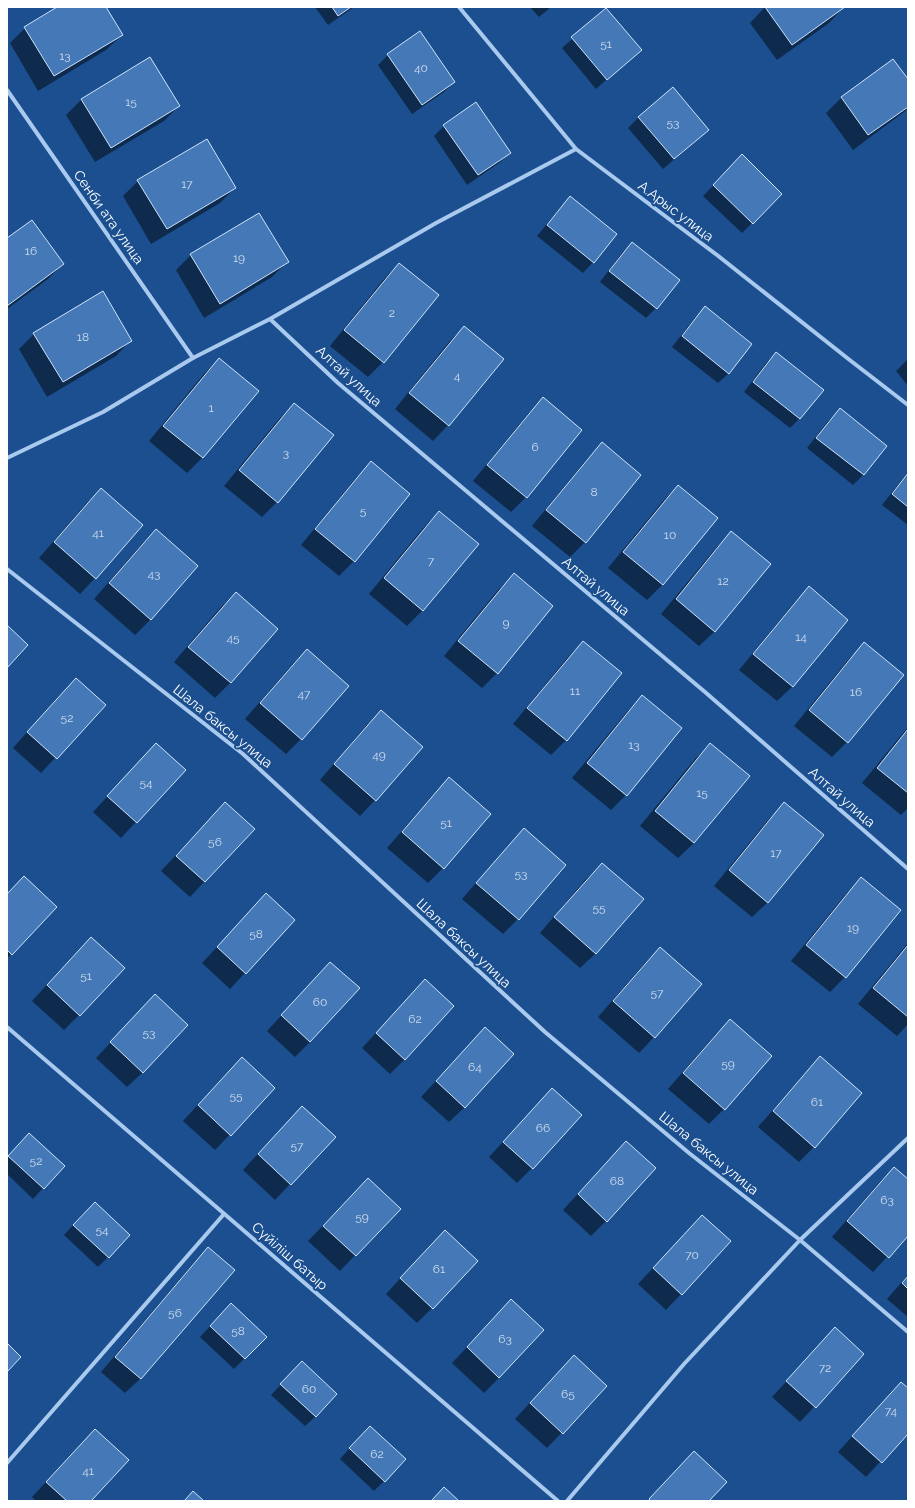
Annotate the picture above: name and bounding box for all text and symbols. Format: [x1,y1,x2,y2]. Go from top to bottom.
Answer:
house number: 51 [600,37,612,51]
house number: 13 [59,49,71,63]
house number: 40 [414,61,428,75]
house number: 15 [125,95,137,109]
house number: 53 [667,116,679,130]
street label: Сенби ата улица [71,167,147,267]
house number: 17 [181,177,193,191]
street label: А.Арыс улица [635,177,717,245]
house number: 16 [25,244,37,258]
house number: 19 [233,251,245,265]
house number: 2 [389,306,395,320]
house number: 18 [77,330,89,344]
street label: Алтай улица [313,342,385,410]
house number: 4 [454,369,461,383]
house number: 1 [208,401,214,415]
house number: 6 [531,440,539,454]
house number: 3 [283,446,289,460]
house number: 8 [590,485,598,499]
house number: 5 [360,504,367,518]
house number: 41 [92,526,104,540]
house number: 10 [664,528,676,542]
street label: Алтай улица [559,553,633,619]
house number: 7 [428,554,435,568]
house number: 43 [148,567,160,581]
house number: 12 [717,574,729,588]
house number: 9 [502,616,510,630]
house number: 14 [795,630,807,644]
house number: 45 [226,631,240,645]
street label: Шала баксы улица [170,681,276,771]
house number: 11 [570,684,580,698]
house number: 16 [850,685,862,699]
house number: 47 [298,687,311,701]
house number: 52 [61,711,73,725]
house number: 13 [628,738,640,752]
house number: 49 [372,748,386,762]
street label: Алтай улица [806,764,878,830]
house number: 54 [139,776,153,790]
house number: 15 [696,786,708,800]
house number: 51 [440,816,452,830]
house number: 56 [208,835,222,849]
house number: 17 [770,846,782,860]
house number: 53 [515,867,527,881]
street label: Шала баксы улица [414,895,514,991]
house number: 55 [592,901,606,915]
house number: 19 [847,921,859,935]
house number: 58 [249,927,263,941]
house number: 51 [80,969,92,983]
house number: 57 [651,986,664,1000]
house number: 60 [313,995,327,1009]
house number: 62 [408,1012,422,1026]
house number: 53 [143,1026,155,1040]
house number: 59 [721,1057,735,1071]
house number: 64 [468,1060,482,1074]
house number: 55 [229,1089,243,1103]
house number: 61 [811,1095,823,1109]
street label: Шала баксы улица [656,1108,762,1198]
house number: 66 [536,1121,550,1135]
house number: 57 [291,1139,304,1153]
house number: 52 [30,1154,42,1168]
house number: 68 [610,1174,624,1188]
house number: 63 [880,1193,894,1207]
house number: 59 [355,1210,369,1224]
street label: Сүйіліш батыр [249,1219,331,1293]
house number: 54 [95,1223,109,1237]
house number: 70 [685,1248,699,1262]
house number: 61 [433,1262,445,1276]
house number: 56 [168,1306,182,1320]
house number: 58 [231,1324,245,1338]
house number: 63 [498,1332,512,1346]
house number: 72 [819,1361,831,1375]
house number: 60 [302,1382,316,1396]
house number: 65 [561,1387,575,1401]
house number: 74 [885,1404,898,1418]
house number: 62 [370,1447,384,1461]
house number: 41 [82,1464,94,1478]

